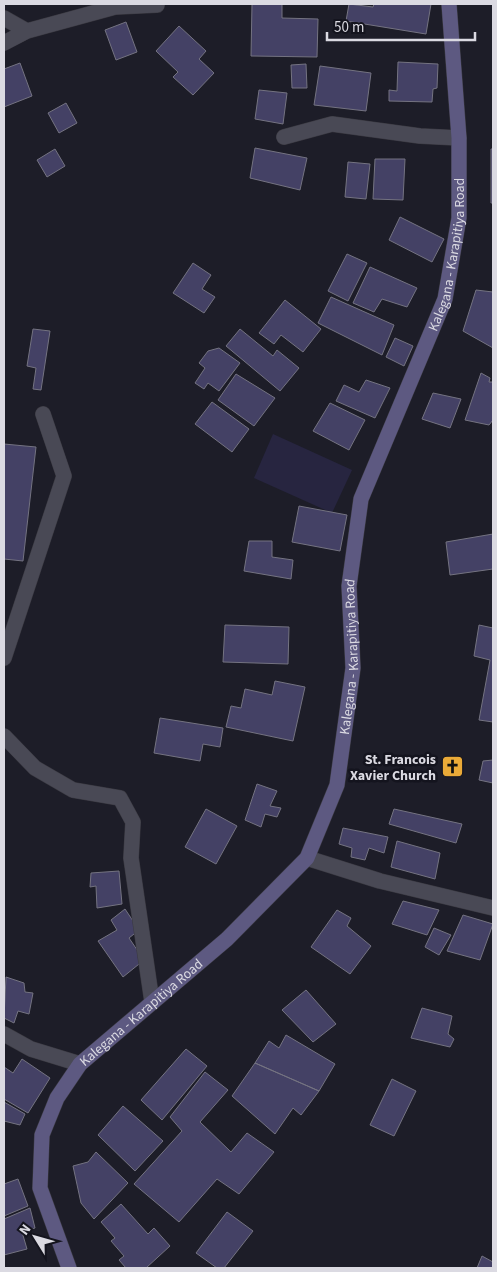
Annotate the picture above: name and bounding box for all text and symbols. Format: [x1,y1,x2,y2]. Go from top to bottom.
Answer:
scale bar [327,10,474,42]
text: 50 m [334,17,364,38]
street label: Kalegana - Karapitiya Road [424,178,470,335]
street label: Kalegana - Karapitiya Road [335,578,364,736]
place label: St. Francois Xavier Church [350,750,436,786]
church icon: St. Francois Xavier Church [440,755,464,779]
street label: Kalegana - Karapitiya Road [75,955,208,1071]
north arrow [10,1212,60,1262]
text: N [15,1220,36,1240]

